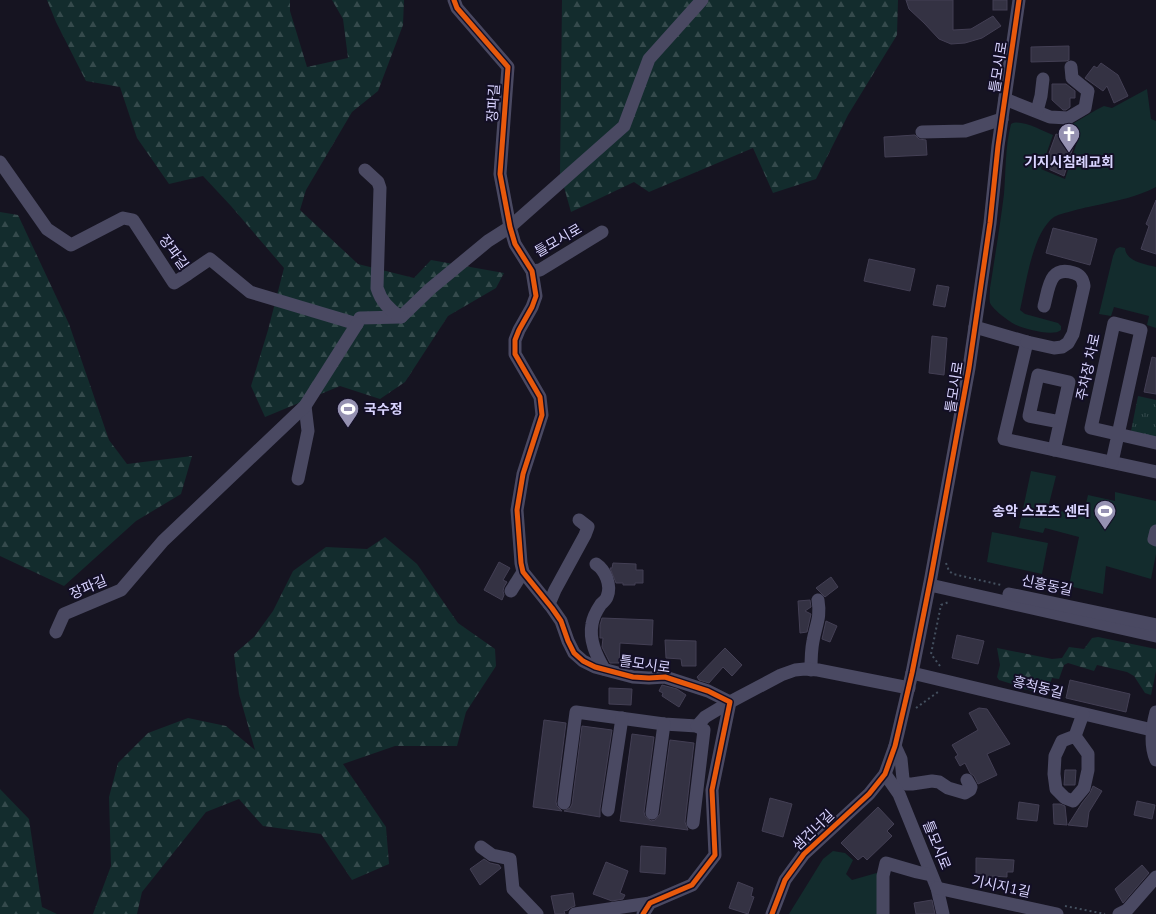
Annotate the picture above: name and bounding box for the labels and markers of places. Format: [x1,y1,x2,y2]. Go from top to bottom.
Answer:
church icon: 기지시침례교회 [1056,121,1082,154]
place label: 기지시침례교회 [1024,153,1114,171]
sports icon: 국수정 [335,396,361,429]
place label: 국수정 [364,400,403,418]
sports icon: 송악 스포츠 센터 [1092,498,1118,531]
place label: 송악 스포츠 센터 [992,502,1090,520]

